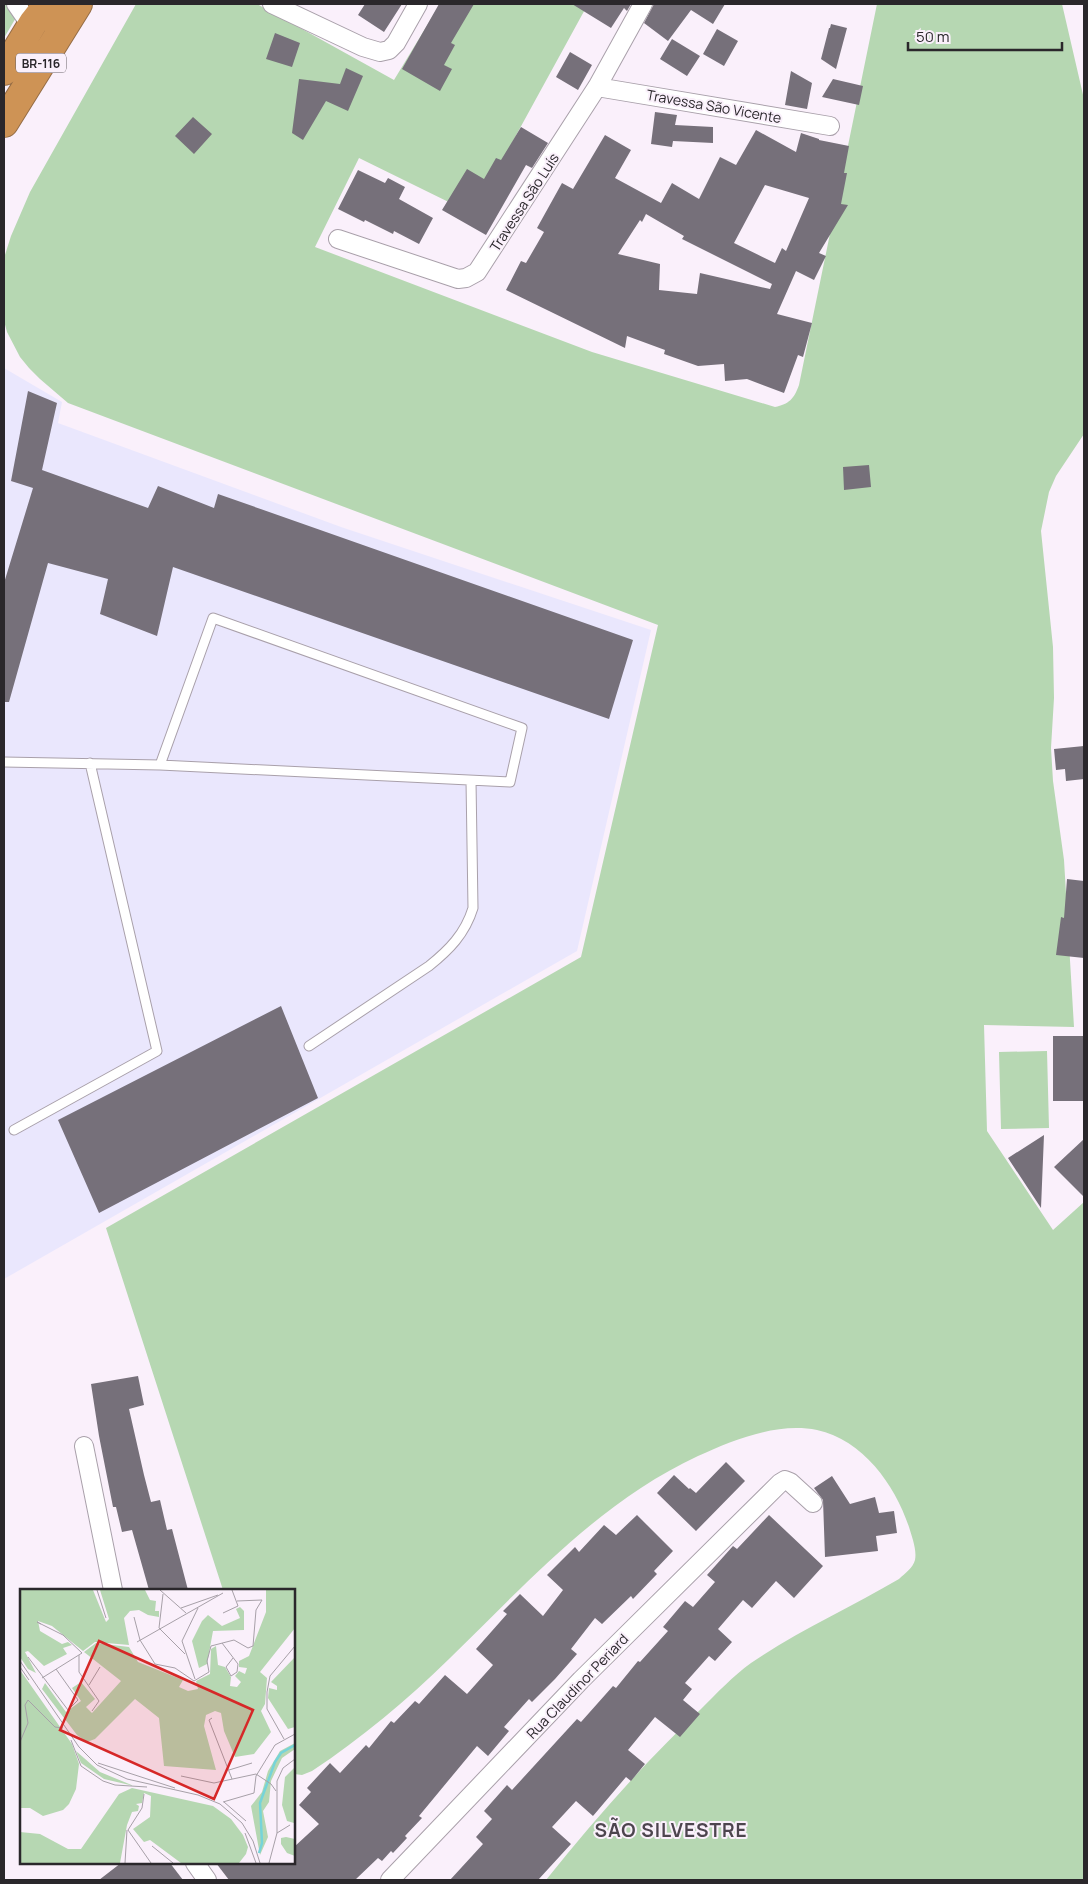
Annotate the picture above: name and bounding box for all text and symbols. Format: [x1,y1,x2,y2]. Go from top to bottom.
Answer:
scale bar [908,20,1062,52]
text: 50 m [916,26,950,47]
road number: BR-116 [16,54,66,72]
street label: Travessa São Vicente [645,85,783,127]
street label: Travessa São Luís [485,149,563,255]
inset map [20,1589,295,1864]
street label: Rua Claudinor Periard [522,1629,632,1743]
district label: SÃO SILVESTRE [594,1817,748,1843]

